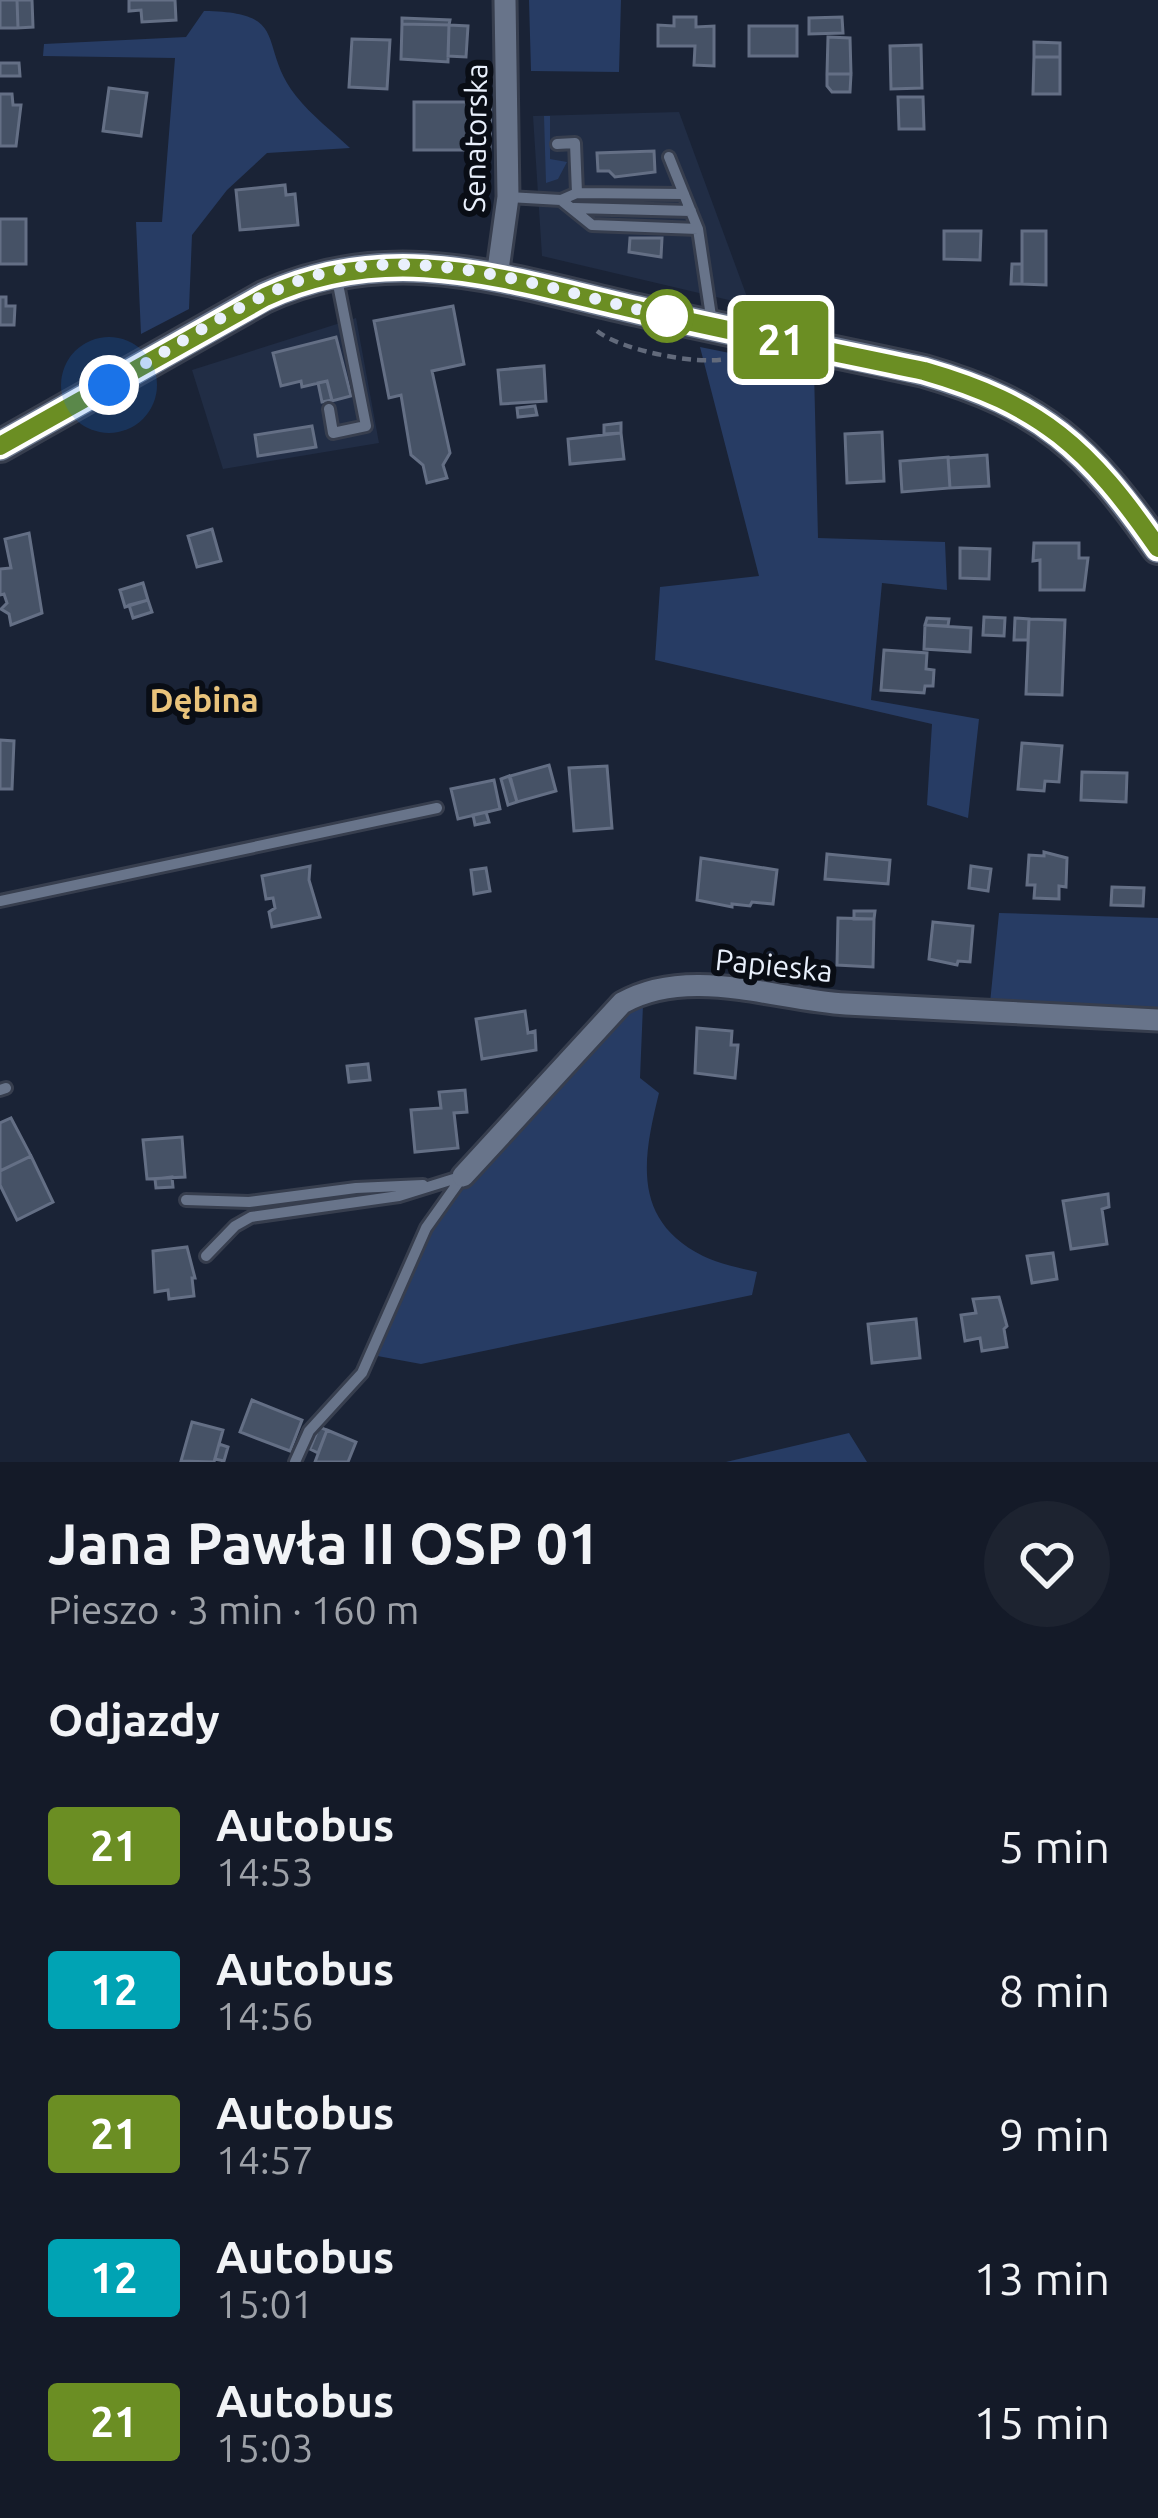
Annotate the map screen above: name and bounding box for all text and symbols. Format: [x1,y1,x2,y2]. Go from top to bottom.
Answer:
street label: Senatorska [457,63,493,213]
unlabelled marker [642,291,692,341]
line badge: 21 [727,301,835,379]
text: 21 [757,316,805,363]
your location [79,355,139,415]
district label: Dębina [149,681,259,719]
street label: Papieska [714,942,835,988]
button: heart [984,1501,1110,1627]
text: Jana Pawła II OSP 01 [48,1511,600,1575]
text: Pieszo · 3 min · 160 m [48,1588,419,1631]
text: Odjazdy [48,1694,220,1745]
text: Autobus [216,1799,394,1850]
text: 5 min [999,1821,1110,1872]
text: 21 [90,1822,138,1869]
text: 14:53 [216,1850,314,1893]
text: Autobus [216,1943,394,1994]
text: 8 min [999,1965,1110,2016]
text: 12 [90,1966,138,2013]
text: 14:56 [216,1994,314,2037]
text: Autobus [216,2087,394,2138]
text: 9 min [999,2109,1110,2160]
text: 21 [90,2110,138,2157]
text: 14:57 [216,2138,314,2181]
text: Autobus [216,2231,394,2282]
text: 13 min [973,2253,1110,2304]
text: 12 [90,2254,138,2301]
text: 15:01 [216,2282,314,2325]
text: Autobus [216,2375,394,2426]
text: 15 min [973,2397,1110,2448]
text: 21 [90,2398,138,2445]
text: 15:03 [216,2426,314,2469]

